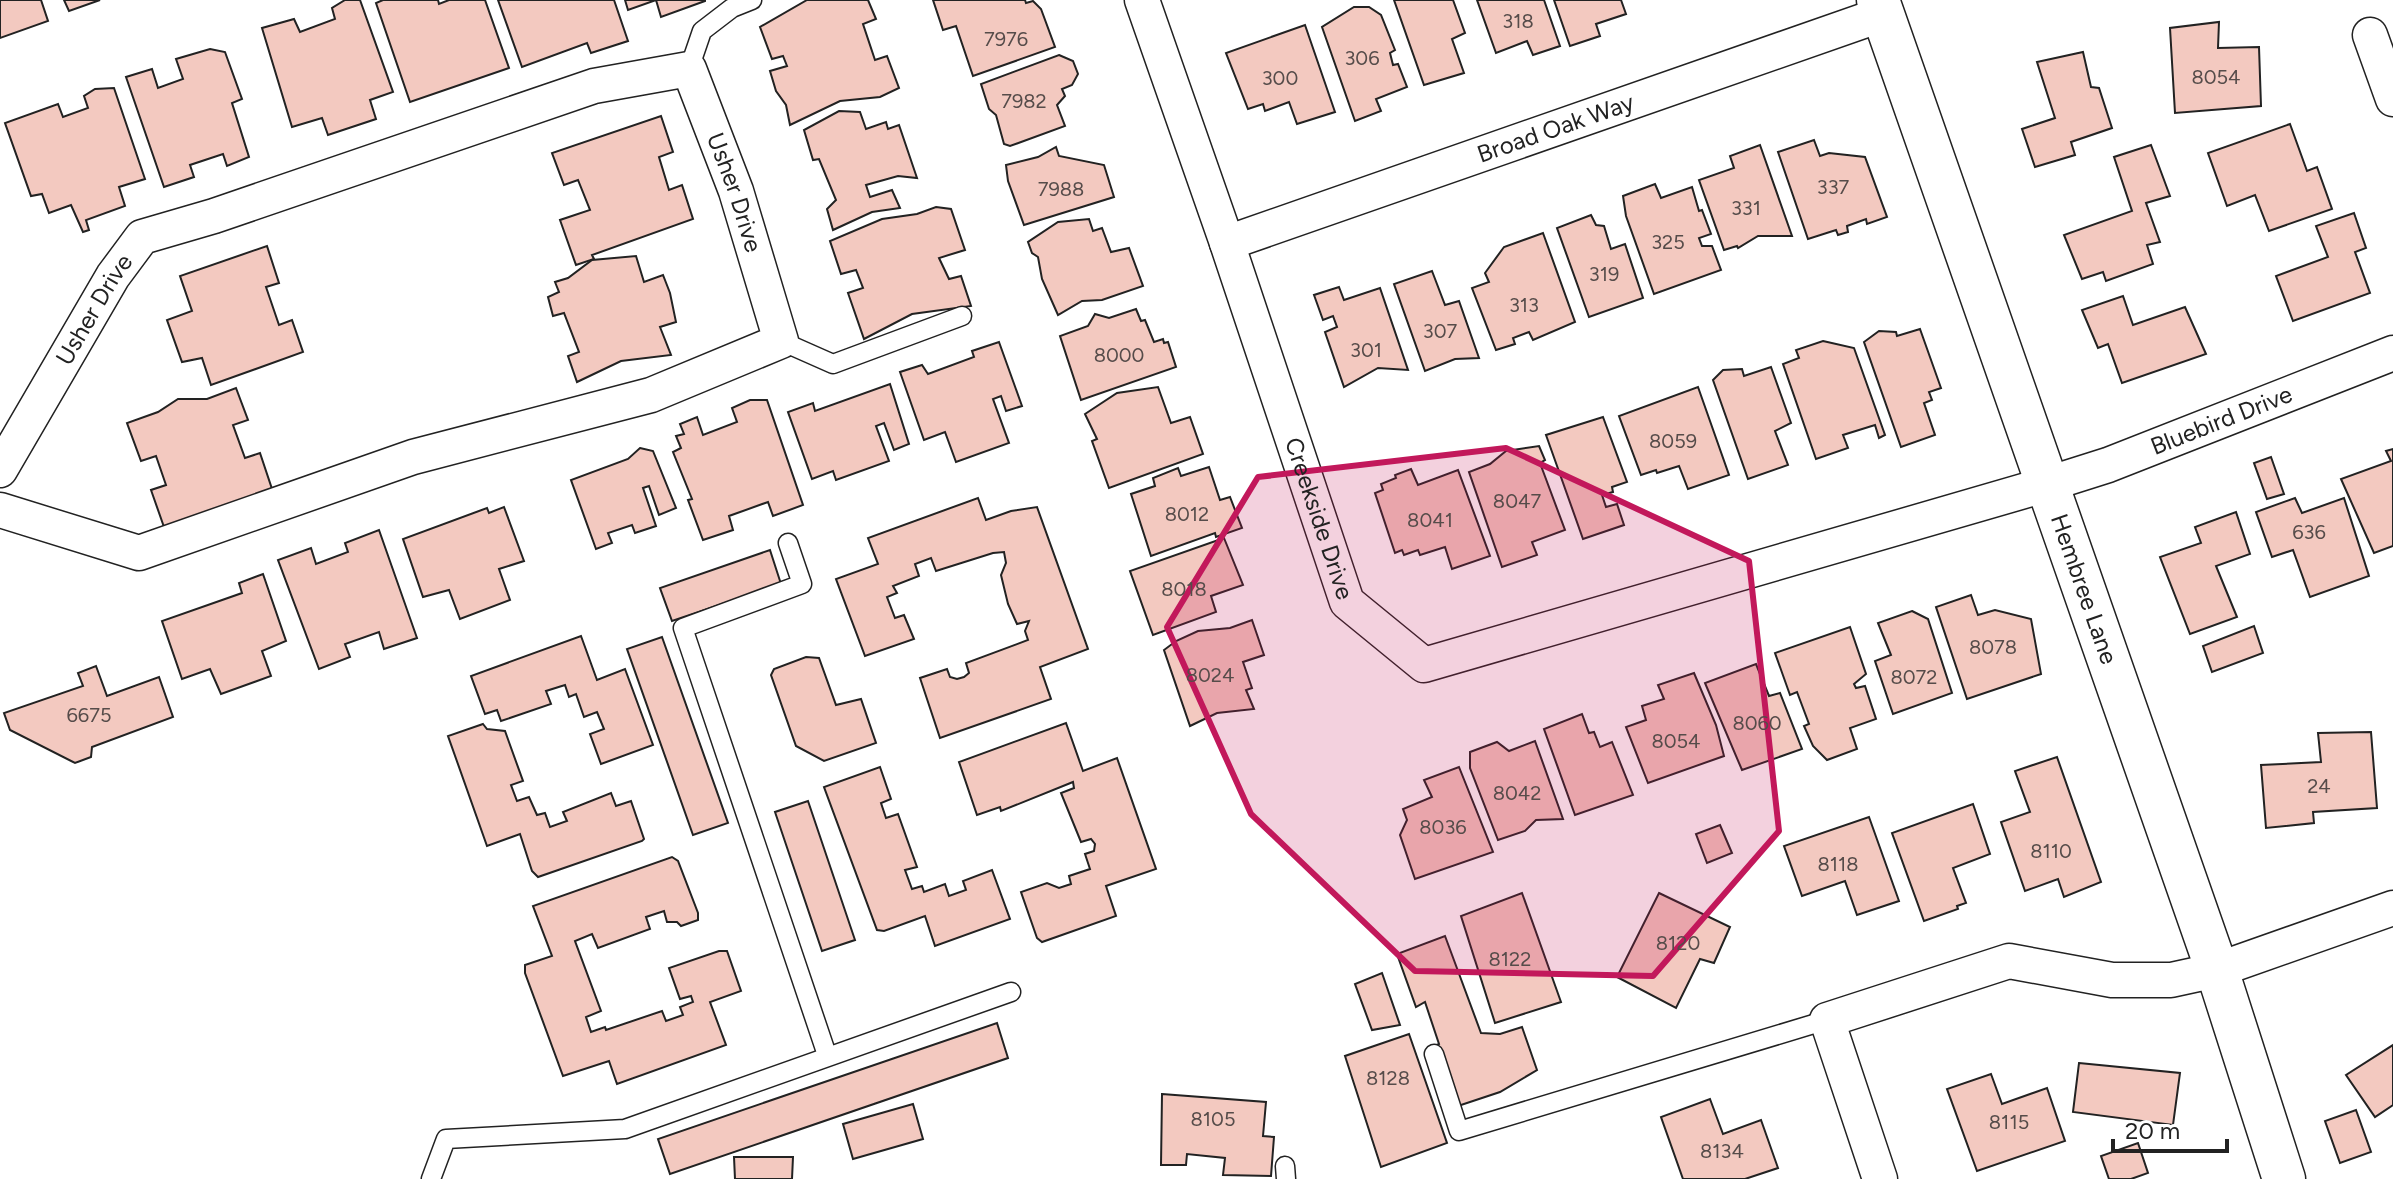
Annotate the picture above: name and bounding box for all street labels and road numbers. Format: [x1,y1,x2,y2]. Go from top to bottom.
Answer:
street label: Broad Oak Way [1473,87,1638,169]
street label: Usher Drive [701,129,769,256]
street label: Usher Drive [49,248,138,370]
street label: Bluebird Drive [2146,379,2296,461]
street label: Creekside Drive [1279,434,1360,603]
street label: Hembree Lane [2045,510,2124,668]

